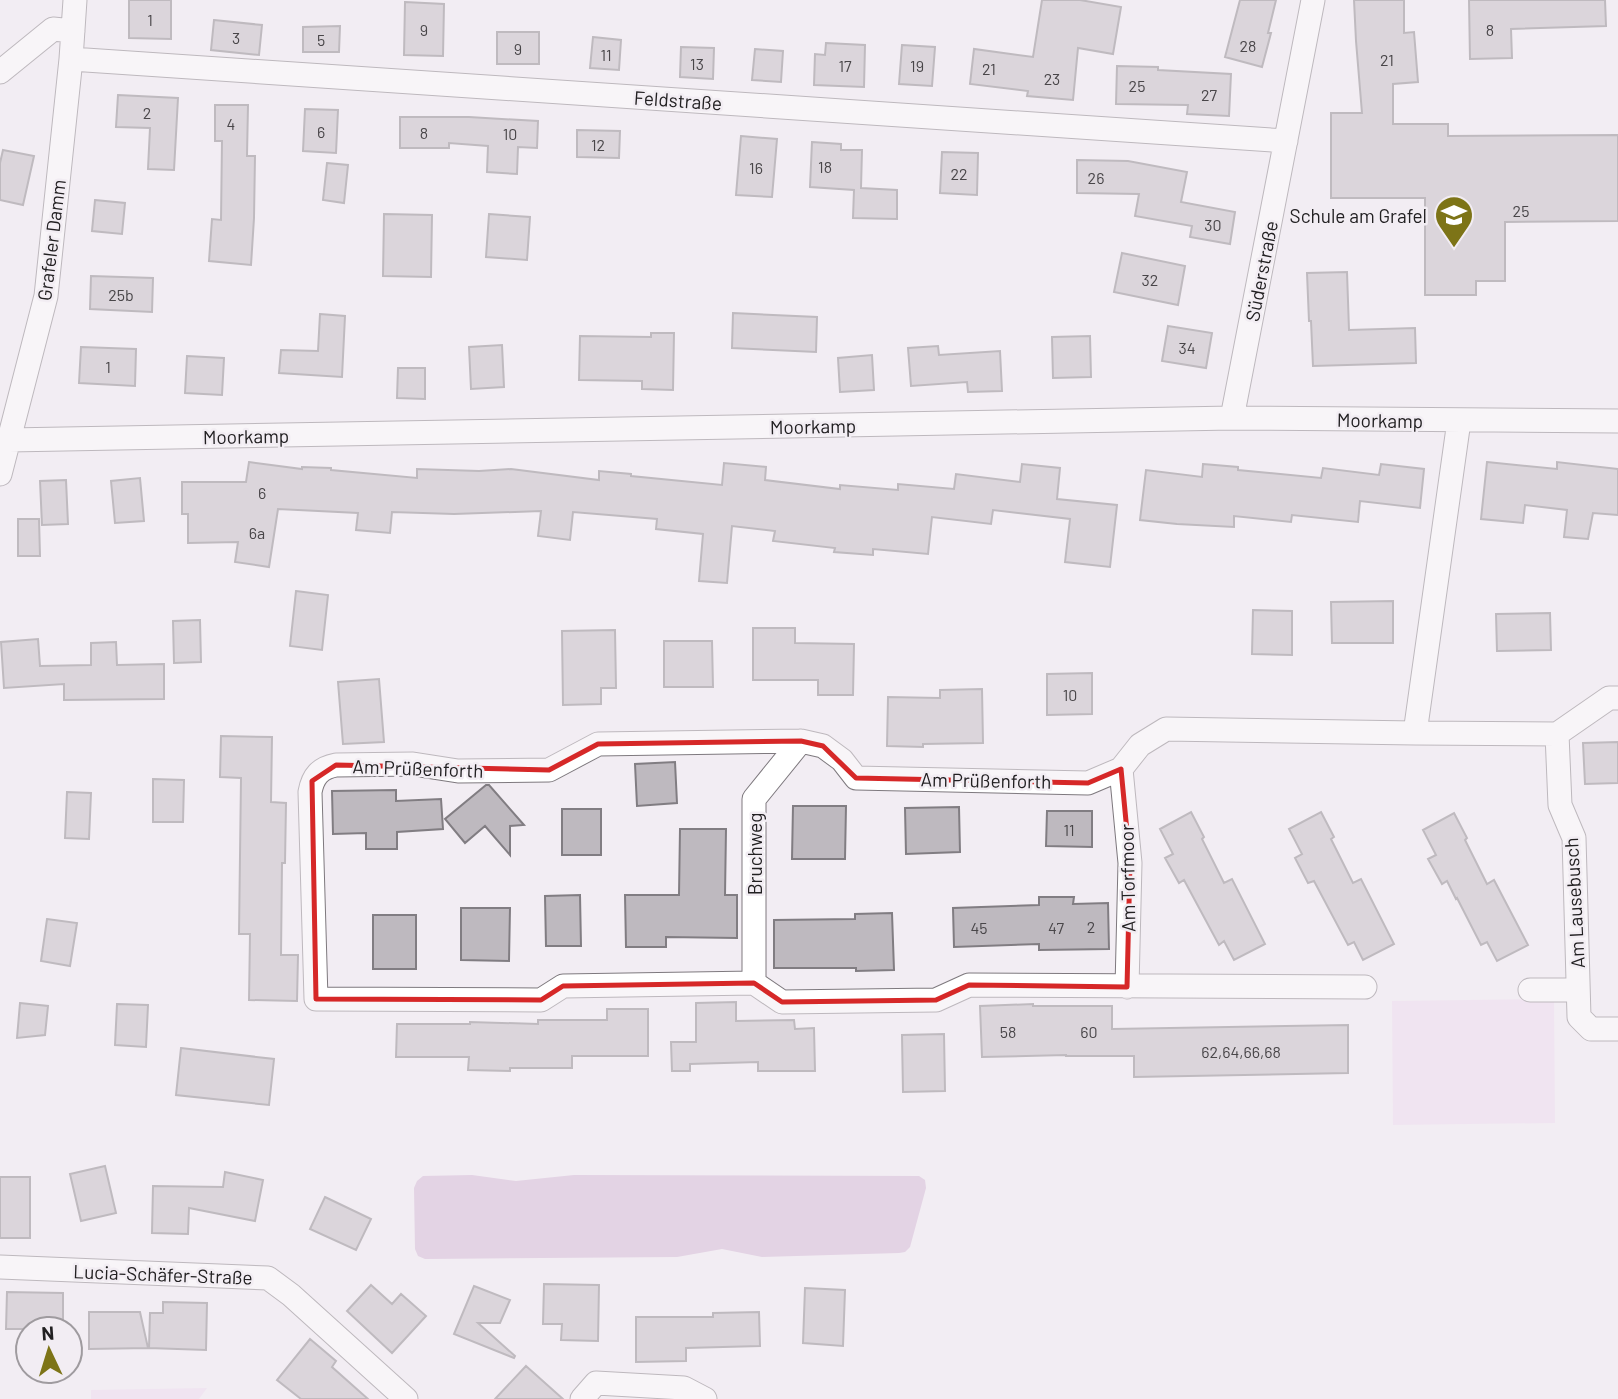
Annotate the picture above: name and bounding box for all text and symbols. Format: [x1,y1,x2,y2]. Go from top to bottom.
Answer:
house number: 1 [147,10,153,29]
house number: 9 [420,20,428,39]
house number: 8 [1486,20,1494,39]
house number: 3 [232,28,240,47]
house number: 5 [317,30,325,49]
house number: 28 [1240,36,1256,55]
house number: 9 [514,39,522,58]
house number: 11 [600,45,612,64]
house number: 21 [1380,50,1394,69]
house number: 13 [690,54,704,73]
house number: 17 [838,56,852,75]
house number: 19 [910,56,924,75]
house number: 21 [982,59,996,78]
house number: 23 [1044,69,1060,88]
house number: 25 [1129,76,1145,95]
street label: Feldstraße [633,85,723,115]
house number: 27 [1201,85,1217,104]
house number: 2 [143,103,151,122]
house number: 4 [227,114,235,133]
house number: 6 [317,122,325,141]
house number: 8 [420,123,428,142]
house number: 10 [503,124,517,143]
house number: 12 [591,135,605,154]
house number: 18 [818,157,832,176]
house number: 16 [749,158,763,177]
house number: 22 [950,164,968,183]
house number: 26 [1088,168,1104,187]
street label: Grafeler Damm [32,178,70,302]
school or university icon: Schule am Grafel [1433,194,1475,249]
house number: 25 [1513,201,1529,220]
place label: Schule am Grafel [1290,204,1427,227]
house number: 30 [1204,215,1222,234]
street label: Süderstraße [1240,219,1282,323]
house number: 32 [1142,270,1158,289]
house number: 25b [108,285,134,304]
house number: 34 [1178,338,1196,357]
house number: 1 [105,357,111,376]
street label: Moorkamp [1337,408,1423,432]
street label: Moorkamp [770,414,856,438]
street label: Moorkamp [203,424,289,448]
house number: 6 [258,483,266,502]
house number: 6a [249,523,265,542]
house number: 10 [1063,685,1077,704]
street label: Am Prüßenforth [352,754,484,782]
street label: Am Prüßenforth [920,767,1052,793]
street label: Bruchweg [743,813,766,895]
house number: 11 [1063,820,1075,839]
street label: Am Torfmoor [1115,824,1139,932]
street label: Am Lausebusch [1559,837,1589,969]
house number: 2 [1087,917,1095,936]
house number: 45 [970,918,988,937]
house number: 47 [1048,918,1064,937]
house number: 58 [1000,1022,1016,1041]
house number: 60 [1080,1022,1098,1041]
house number: 62,64,66,68 [1201,1042,1281,1061]
street label: Lucia-Schäfer-Straße [73,1259,253,1289]
north arrow [14,1315,84,1385]
text: N [41,1321,55,1344]

